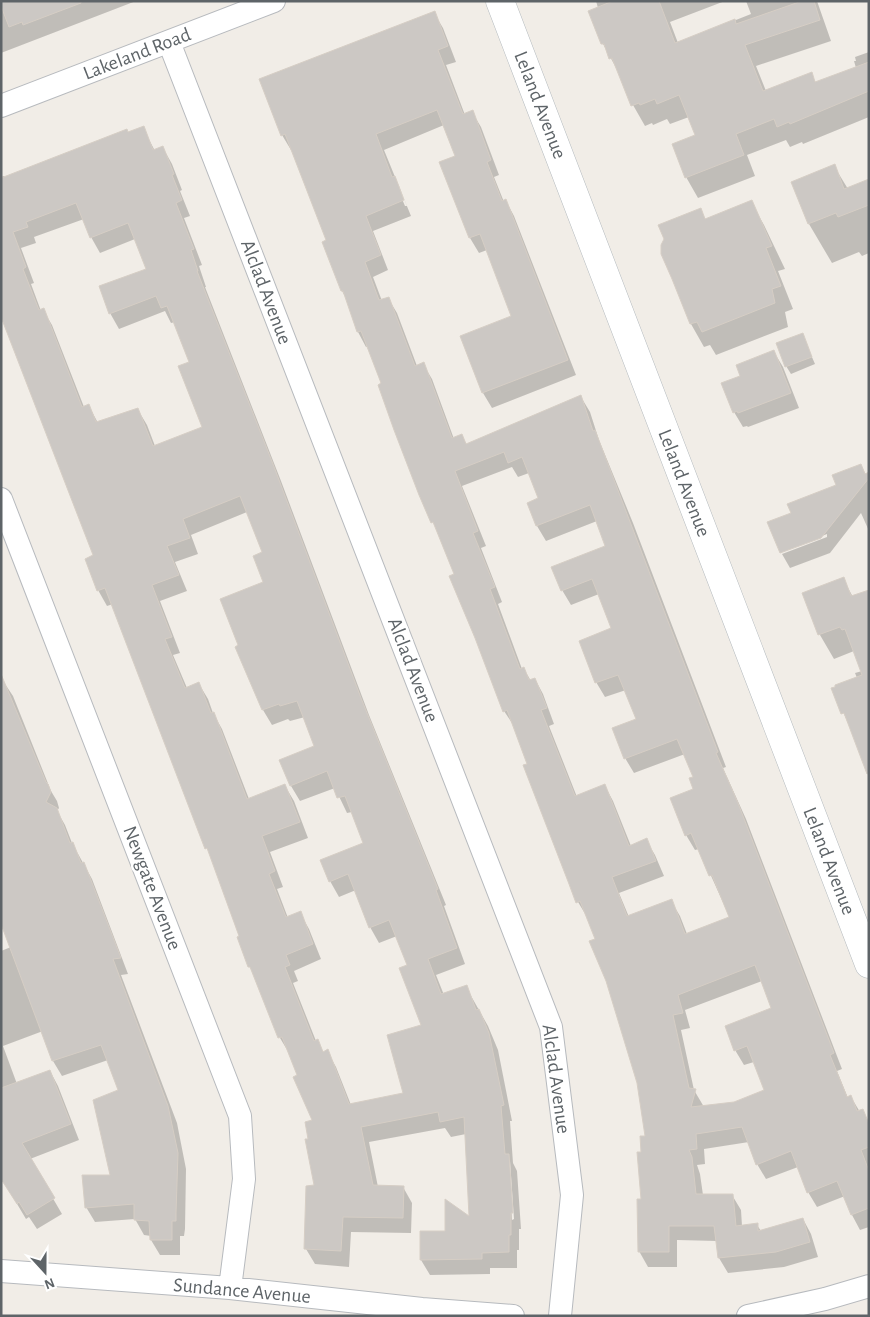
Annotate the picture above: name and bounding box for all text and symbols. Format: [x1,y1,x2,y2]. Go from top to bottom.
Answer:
street label: Lakeland Road [81,24,193,84]
street label: Leland Avenue [510,48,570,162]
street label: Alclad Avenue [237,237,295,347]
street label: Leland Avenue [654,426,714,540]
street label: Alclad Avenue [384,615,442,725]
street label: Leland Avenue [799,804,859,918]
street label: Newgate Avenue [119,823,185,953]
street label: Alclad Avenue [538,1023,574,1135]
north arrow [20,1247,70,1297]
text: N [42,1275,56,1291]
street label: Sundance Avenue [172,1275,312,1307]

